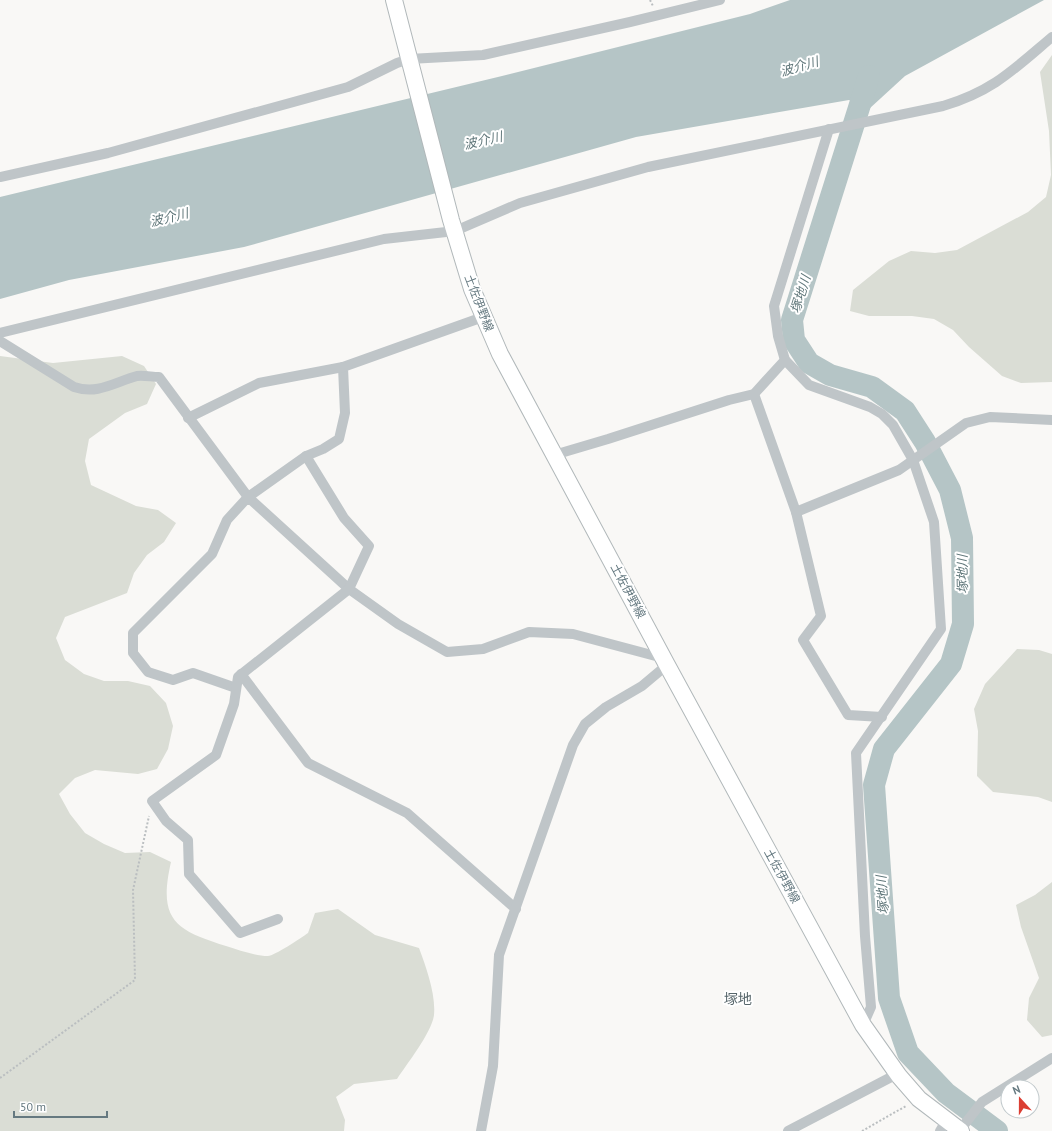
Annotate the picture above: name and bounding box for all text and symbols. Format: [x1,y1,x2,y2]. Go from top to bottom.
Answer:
water label: 波介川 [778,52,822,80]
water label: 波介川 [462,127,506,153]
water label: 波介川 [148,204,192,230]
water label: 塚地川 [787,271,815,315]
street label: 土佐伊野線 [462,272,497,334]
water label: 塚地川 [954,552,971,594]
street label: 土佐伊野線 [608,561,649,621]
street label: 土佐伊野線 [761,846,804,906]
water label: 塚地川 [873,873,892,915]
district label: 塚地 [724,990,752,1008]
north arrow [1000,1079,1040,1119]
text: N [1011,1082,1022,1097]
scale bar [14,1093,107,1119]
text: 50 m [20,1099,46,1114]

